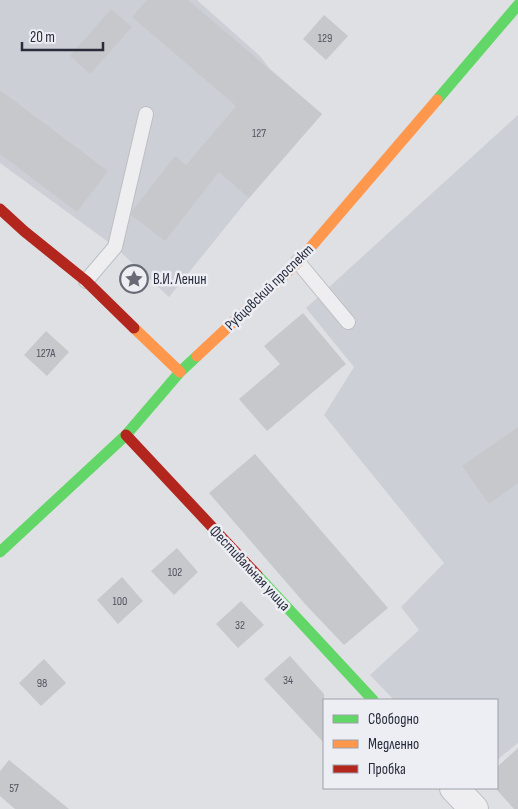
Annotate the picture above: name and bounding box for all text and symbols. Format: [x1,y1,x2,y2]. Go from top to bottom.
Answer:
scale bar [22,20,104,52]
text: 20 m [30,28,55,47]
house number: 129 [318,31,332,46]
house number: 127 [252,126,266,141]
street label: Рубцовский проспект [221,240,318,335]
place icon: В.И. Ленин [119,264,149,294]
place label: В.И. Ленин [153,270,207,289]
house number: 127А [36,346,56,361]
street label: Фестивальная улица [205,522,294,615]
house number: 102 [168,565,182,580]
house number: 100 [113,594,127,609]
house number: 32 [235,618,245,633]
house number: 34 [283,673,293,688]
house number: 98 [37,676,47,691]
legend [323,699,498,789]
text: Свободно [368,710,419,729]
text: Медленно [368,735,419,754]
text: Пробка [368,760,406,779]
house number: 57 [9,781,19,796]

